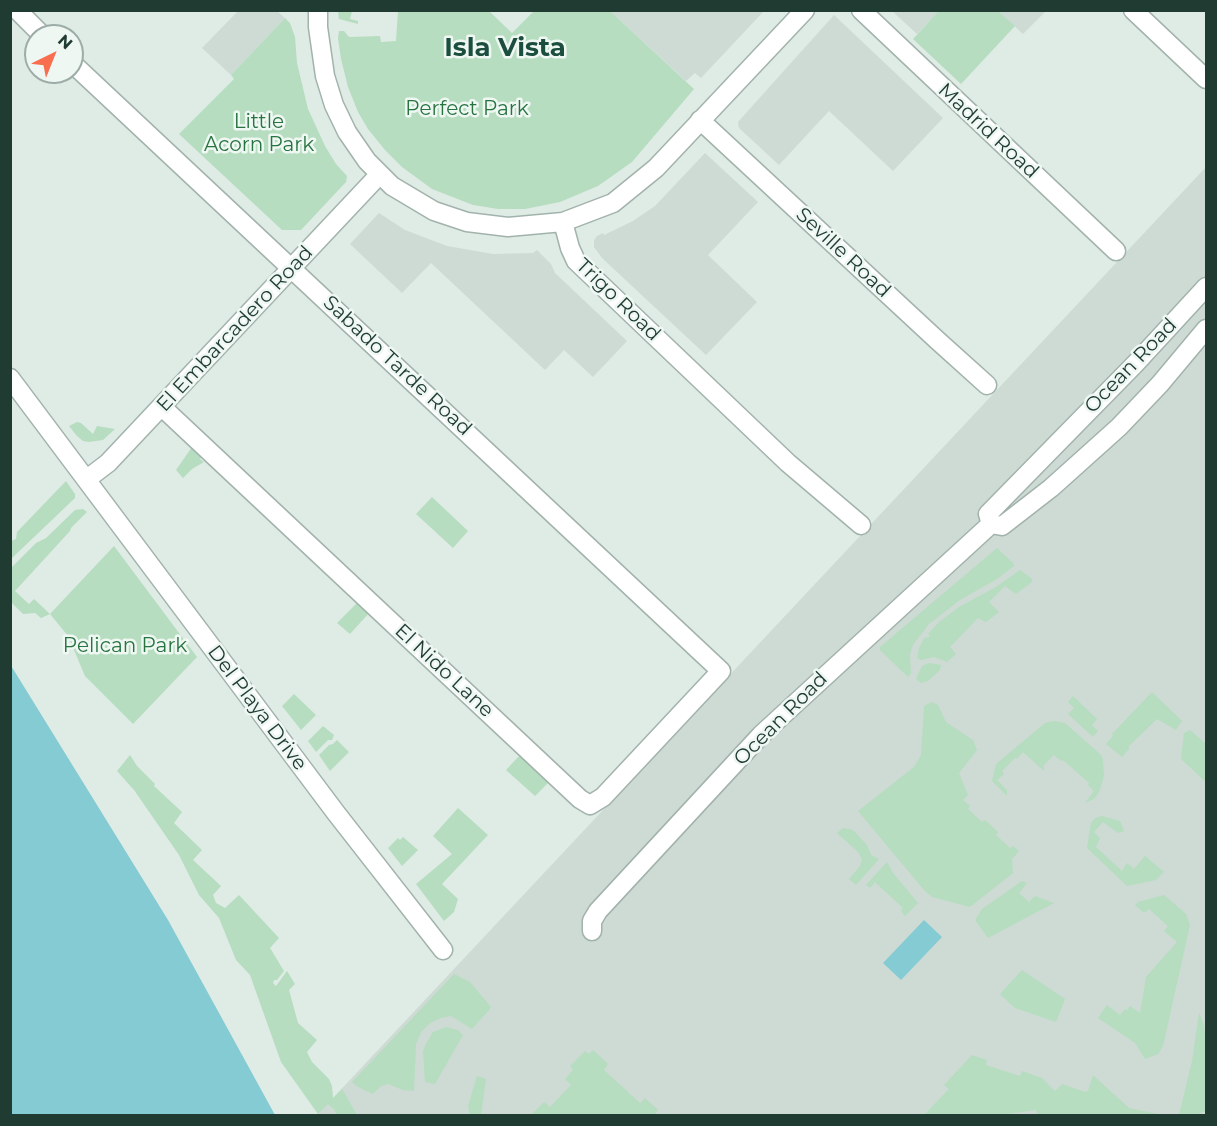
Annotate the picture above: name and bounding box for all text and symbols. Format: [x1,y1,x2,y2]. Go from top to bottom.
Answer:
north arrow [24,24,84,84]
text: N [54,31,76,53]
district label: Isla Vista [444,32,566,64]
street label: Madrid Road [933,78,1043,184]
park label: Perfect Park [405,97,529,121]
park label: Little Acorn Park [204,110,314,157]
street label: Seville Road [791,203,895,303]
street label: El Embarcadero Road [152,241,318,417]
street label: Trigo Road [571,254,665,346]
street label: Sabado Tarde Road [318,291,476,441]
street label: Ocean Road [1080,314,1182,418]
street label: El Nido Lane [390,619,498,723]
park label: Pelican Park [63,634,187,658]
street label: Del Playa Drive [202,641,312,775]
street label: Ocean Road [729,667,833,771]

